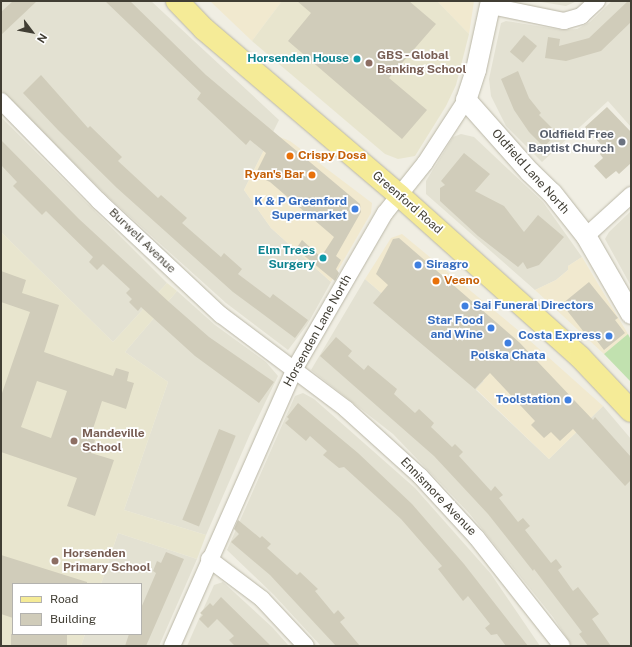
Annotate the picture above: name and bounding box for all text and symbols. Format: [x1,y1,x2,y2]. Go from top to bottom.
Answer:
north arrow [12,12,52,52]
text: N [35,32,50,45]
place label: GBS - Global Banking School [377,49,466,77]
place label: Horsenden House [247,52,349,66]
marker: Horsenden House [352,54,362,64]
marker: GBS - Global Banking School [364,58,374,68]
street label: Oldfield Lane North [488,127,572,217]
place label: Oldfield Free Baptist Church [528,128,614,156]
marker: Oldfield Free Baptist Church [617,137,627,147]
place label: Crispy Dosa [298,149,366,163]
marker: Crispy Dosa [285,151,295,161]
place label: Ryan's Bar [244,168,304,182]
street label: Greenford Road [369,169,445,237]
marker: Ryan's Bar [307,170,317,180]
place label: K & P Greenford Supermarket [254,195,347,223]
marker: K & P Greenford Supermarket [350,204,360,214]
street label: Burwell Avenue [106,206,178,276]
place label: Elm Trees Surgery [258,244,315,272]
marker: Elm Trees Surgery [318,253,328,263]
place label: Siragro [426,258,469,272]
marker: Siragro [413,260,423,270]
street label: Horsenden Lane North [281,272,355,390]
place label: Veeno [444,274,480,288]
marker: Veeno [431,276,441,286]
place label: Sai Funeral Directors [473,299,594,313]
marker: Sai Funeral Directors [460,301,470,311]
place label: Star Food and Wine [427,314,483,342]
marker: Star Food and Wine [486,323,496,333]
place label: Costa Express [518,329,601,343]
marker: Costa Express [604,331,614,341]
marker: Polska Chata [503,338,513,348]
place label: Polska Chata [471,349,545,363]
place label: Toolstation [496,393,560,407]
marker: Toolstation [563,395,573,405]
place label: Mandeville School [82,427,145,455]
marker: Mandeville School [69,436,79,446]
street label: Ennismore Avenue [397,455,479,539]
place label: Horsenden Primary School [63,547,151,575]
marker: Horsenden Primary School [50,556,60,566]
legend [12,583,142,635]
text: Road [50,592,78,606]
text: Building [50,612,96,626]

